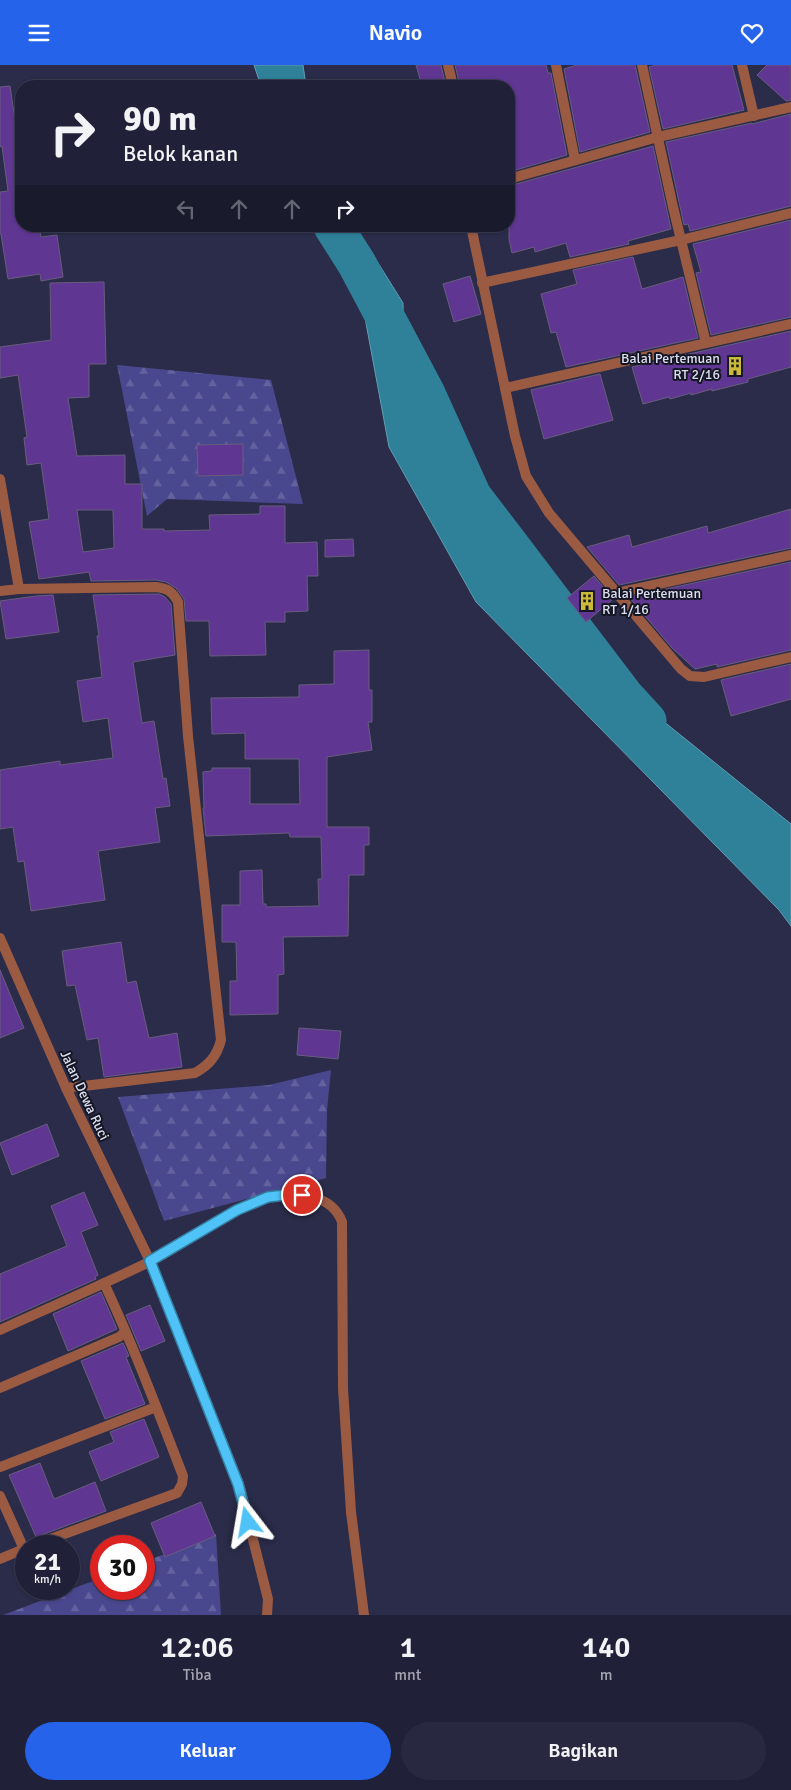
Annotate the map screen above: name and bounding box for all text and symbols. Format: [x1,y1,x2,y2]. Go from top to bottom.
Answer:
icon: menu [25,19,53,47]
text: Navio [369,19,422,46]
icon: heart [738,19,766,47]
text: 90 m [123,97,197,140]
icon: right [40,100,105,165]
text: Belok kanan [123,140,238,167]
icon: left [172,195,200,223]
icon: ahead [225,195,253,223]
icon: ahead [278,195,306,223]
icon: right [331,195,359,223]
place label: Balai Pertemuan RT 2/16 [621,350,720,383]
building icon: Balai Pertemuan RT 2/16 [724,355,746,377]
place label: Balai Pertemuan RT 1/16 [602,585,701,618]
building icon: Balai Pertemuan RT 1/16 [576,590,598,612]
street label: Jalan Dewa Ruci [56,1048,113,1143]
pin [281,1174,323,1216]
icon: arrive [288,1181,316,1209]
position arrow [221,1495,273,1547]
speed limit sign: 30 [90,1535,155,1600]
text: 21 [34,1546,61,1577]
text: km/h [34,1572,61,1587]
text: 12:06 [161,1629,234,1666]
text: 1 [400,1629,416,1666]
text: 140 [582,1629,630,1666]
text: Tiba [183,1665,212,1685]
text: mnt [394,1665,421,1685]
text: m [600,1665,613,1685]
button: Keluar [25,1722,391,1780]
button: Bagikan [401,1722,766,1780]

